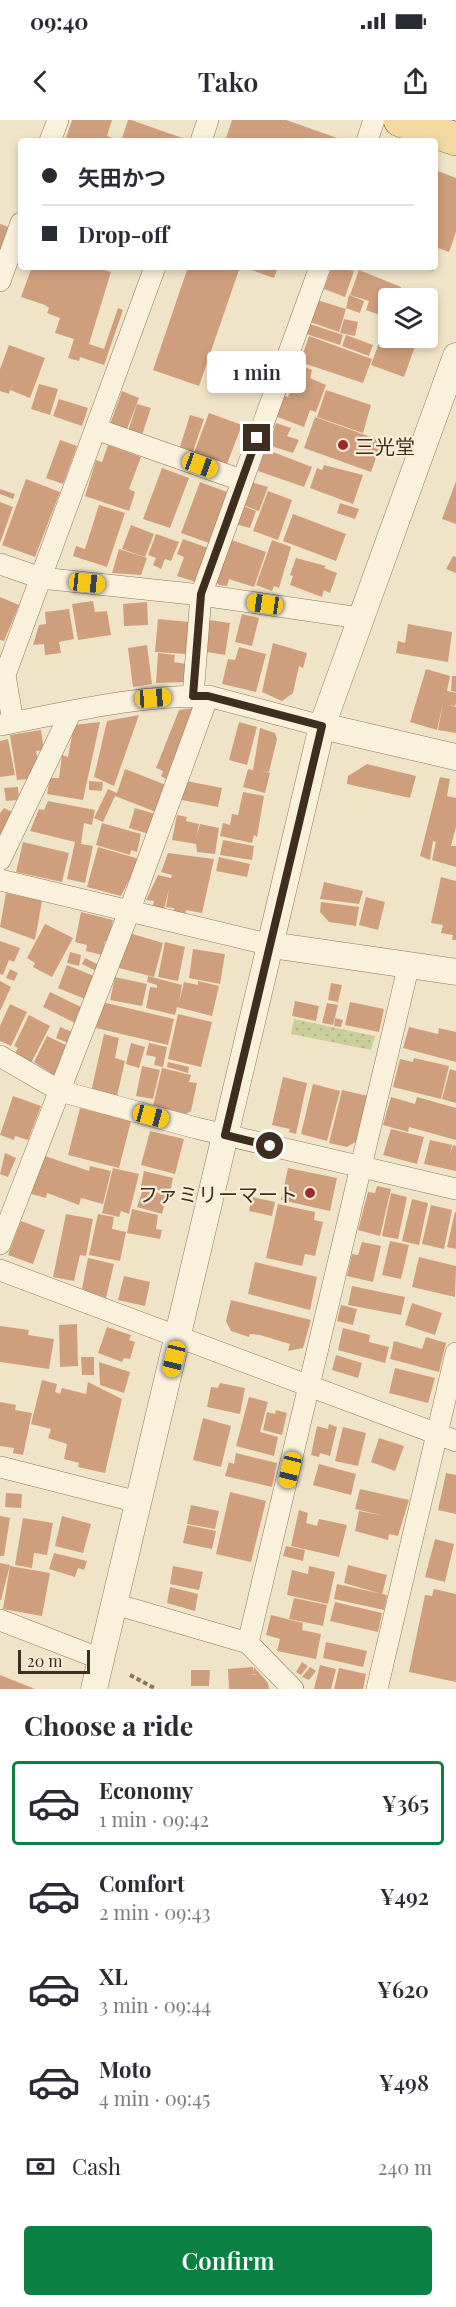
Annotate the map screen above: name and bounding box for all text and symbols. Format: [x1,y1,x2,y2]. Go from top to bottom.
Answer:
text: 09:40 [30,6,89,36]
text: Tako [198,63,258,99]
icon: back [24,65,57,98]
icon: share [399,65,432,98]
text: 矢田かつ [78,162,166,192]
text: Drop-off [78,219,169,249]
map controls [378,288,438,348]
button: layers [378,288,438,348]
callout: 1 min [208,351,306,393]
text: 1 min [232,358,281,385]
route end [243,424,270,451]
place label: 三光堂 [355,432,415,459]
marker: 三光堂 [336,438,350,452]
car [180,450,220,480]
car [68,572,106,594]
car [246,593,284,615]
car [134,688,172,708]
car [131,1103,171,1129]
route start [256,1132,283,1159]
place label: ファミリーマート [138,1180,298,1207]
marker: ファミリーマート [303,1186,317,1200]
car [161,1339,187,1379]
car [277,1450,303,1490]
scale bar [18,1647,90,1674]
text: 20 m [27,1650,62,1671]
text: Choose a ride [24,1707,193,1743]
text: Economy [99,1775,193,1805]
icon: car [27,1776,81,1830]
text: ¥365 [382,1788,429,1818]
text: 1 min · 09:42 [99,1805,209,1832]
text: Comfort [99,1868,185,1898]
icon: car [27,1869,81,1923]
text: ¥492 [380,1881,429,1911]
text: 2 min · 09:43 [99,1898,210,1925]
text: XL [99,1961,128,1991]
icon: car [27,1962,81,2016]
text: ¥620 [377,1974,429,2004]
text: 3 min · 09:44 [99,1991,211,2018]
text: Moto [99,2054,152,2084]
icon: car [27,2055,81,2109]
text: ¥498 [379,2067,429,2097]
text: 4 min · 09:45 [99,2084,210,2111]
icon: cash [24,2150,57,2183]
text: Cash [72,2151,121,2181]
text: 240 m [378,2153,432,2180]
button: Confirm [24,2226,432,2295]

